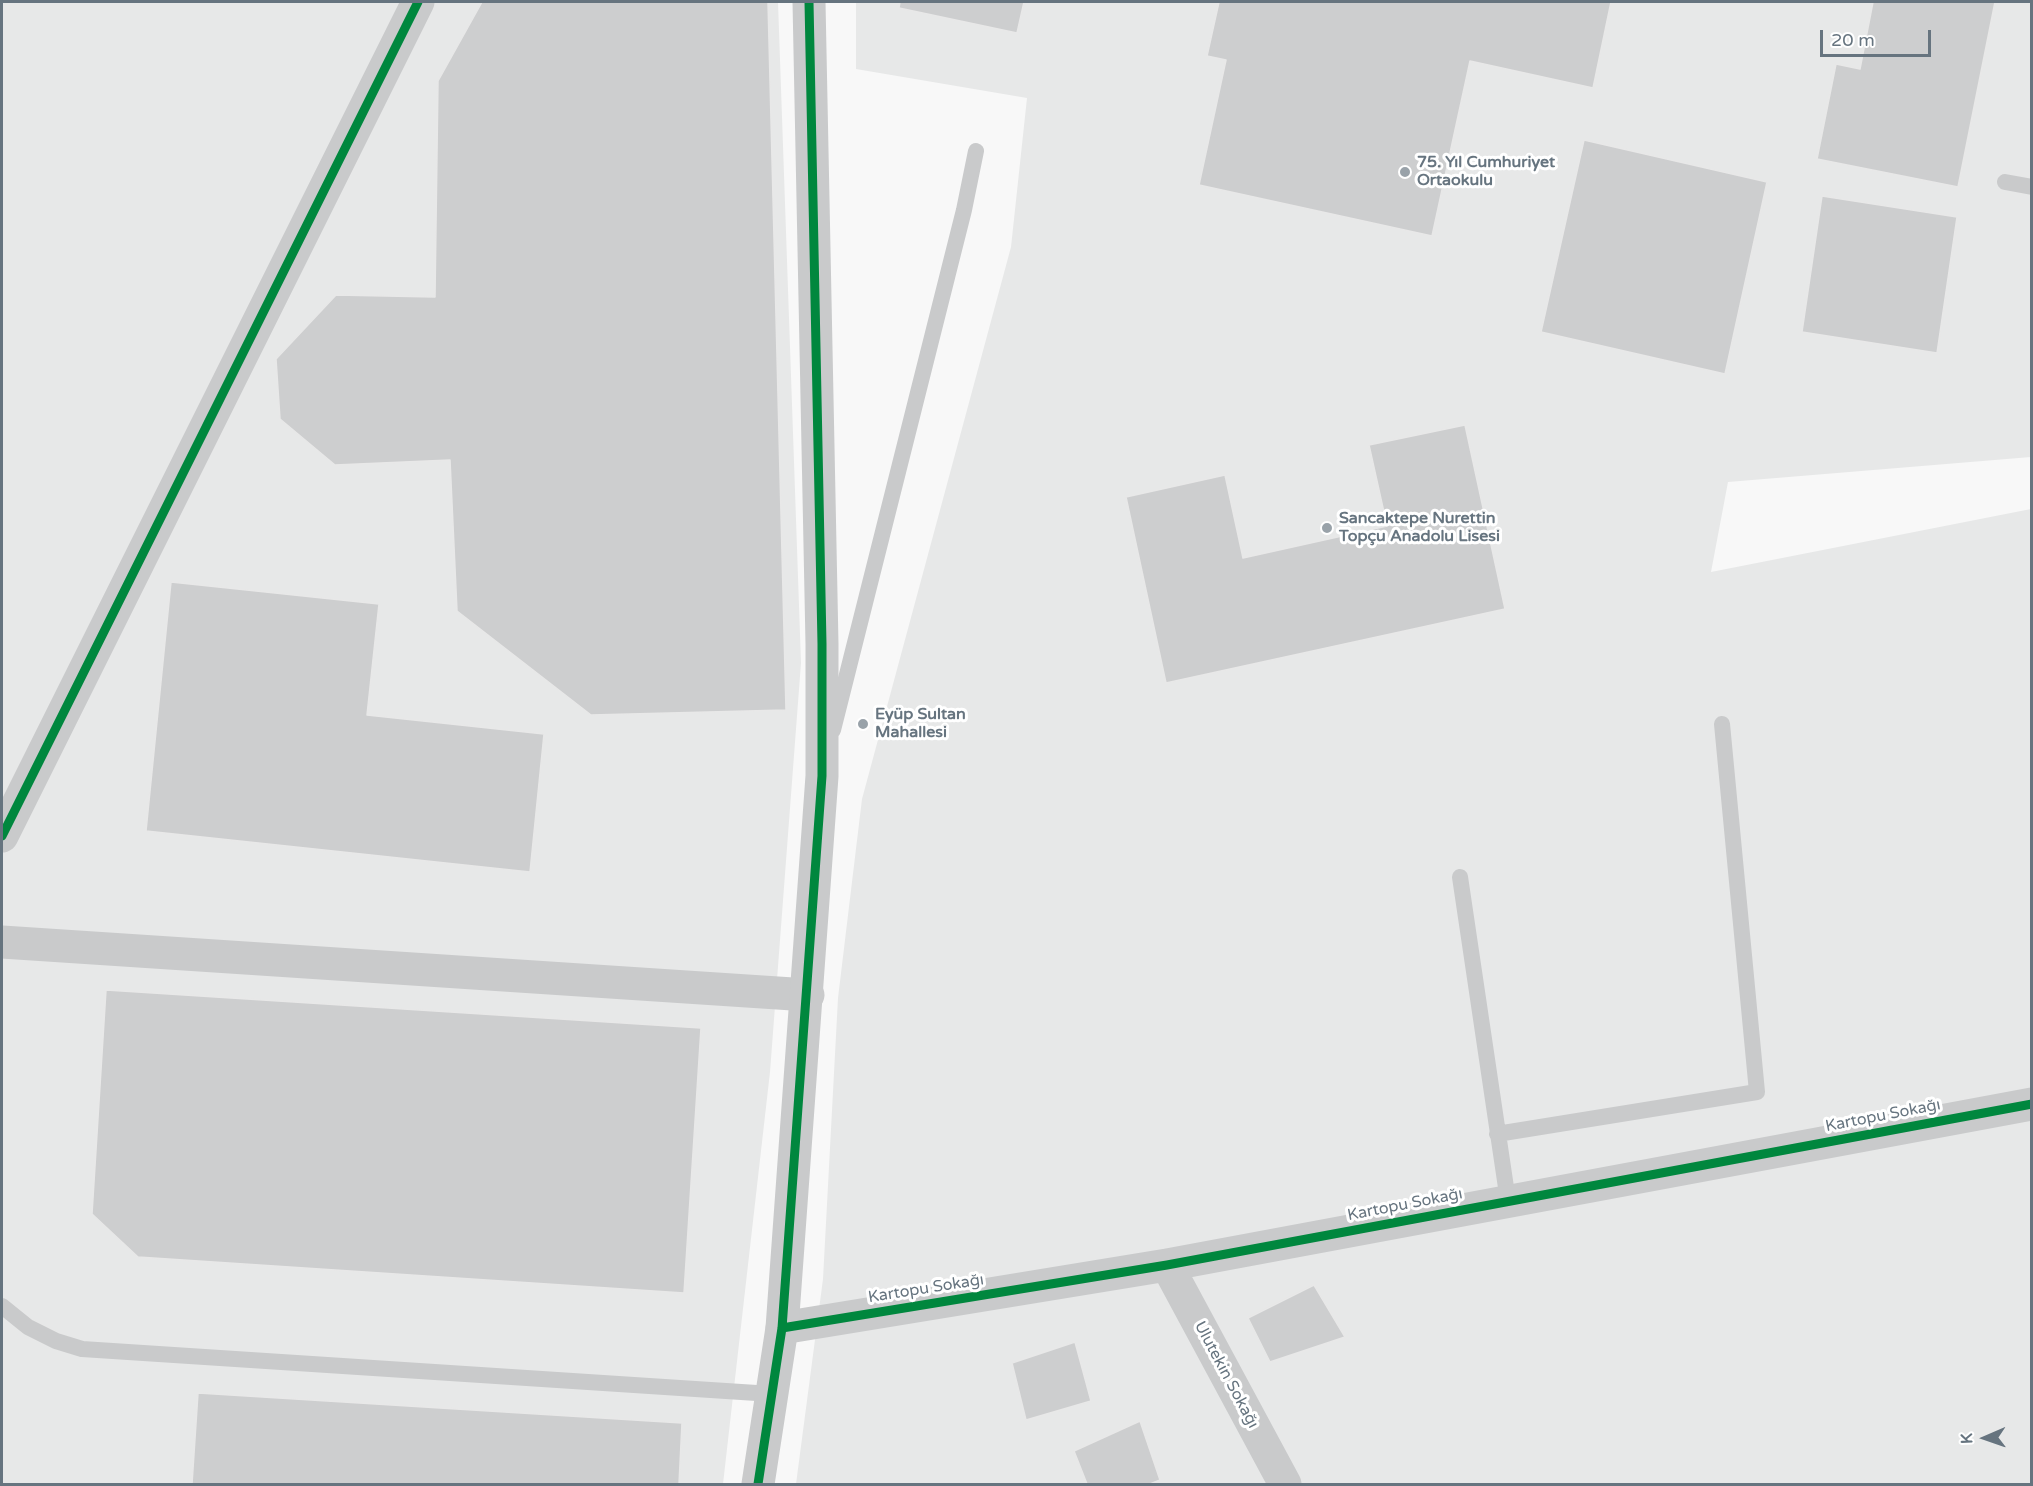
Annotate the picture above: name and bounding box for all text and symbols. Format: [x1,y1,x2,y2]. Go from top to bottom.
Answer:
scale bar [1823,18,1934,56]
text: 20 m [1831,29,1875,51]
place label: 75. Yıl Cumhuriyet Ortaokulu [1417,153,1555,191]
marker: 75. Yıl Cumhuriyet Ortaokulu [1398,165,1412,179]
place label: Sancaktepe Nurettin Topçu Anadolu Lisesi [1339,509,1500,547]
marker: Sancaktepe Nurettin Topçu Anadolu Lisesi [1320,521,1334,535]
place label: Eyüp Sultan Mahallesi [875,705,966,743]
marker: Eyüp Sultan Mahallesi [856,717,870,731]
street label: Kartopu Sokağı [1824,1095,1942,1137]
street label: Kartopu Sokağı [1346,1184,1464,1226]
street label: Kartopu Sokağı [867,1270,985,1308]
street label: Ulutekin Sokağı [1190,1318,1262,1432]
north arrow [1955,1408,2015,1468]
text: K [1957,1433,1977,1444]

